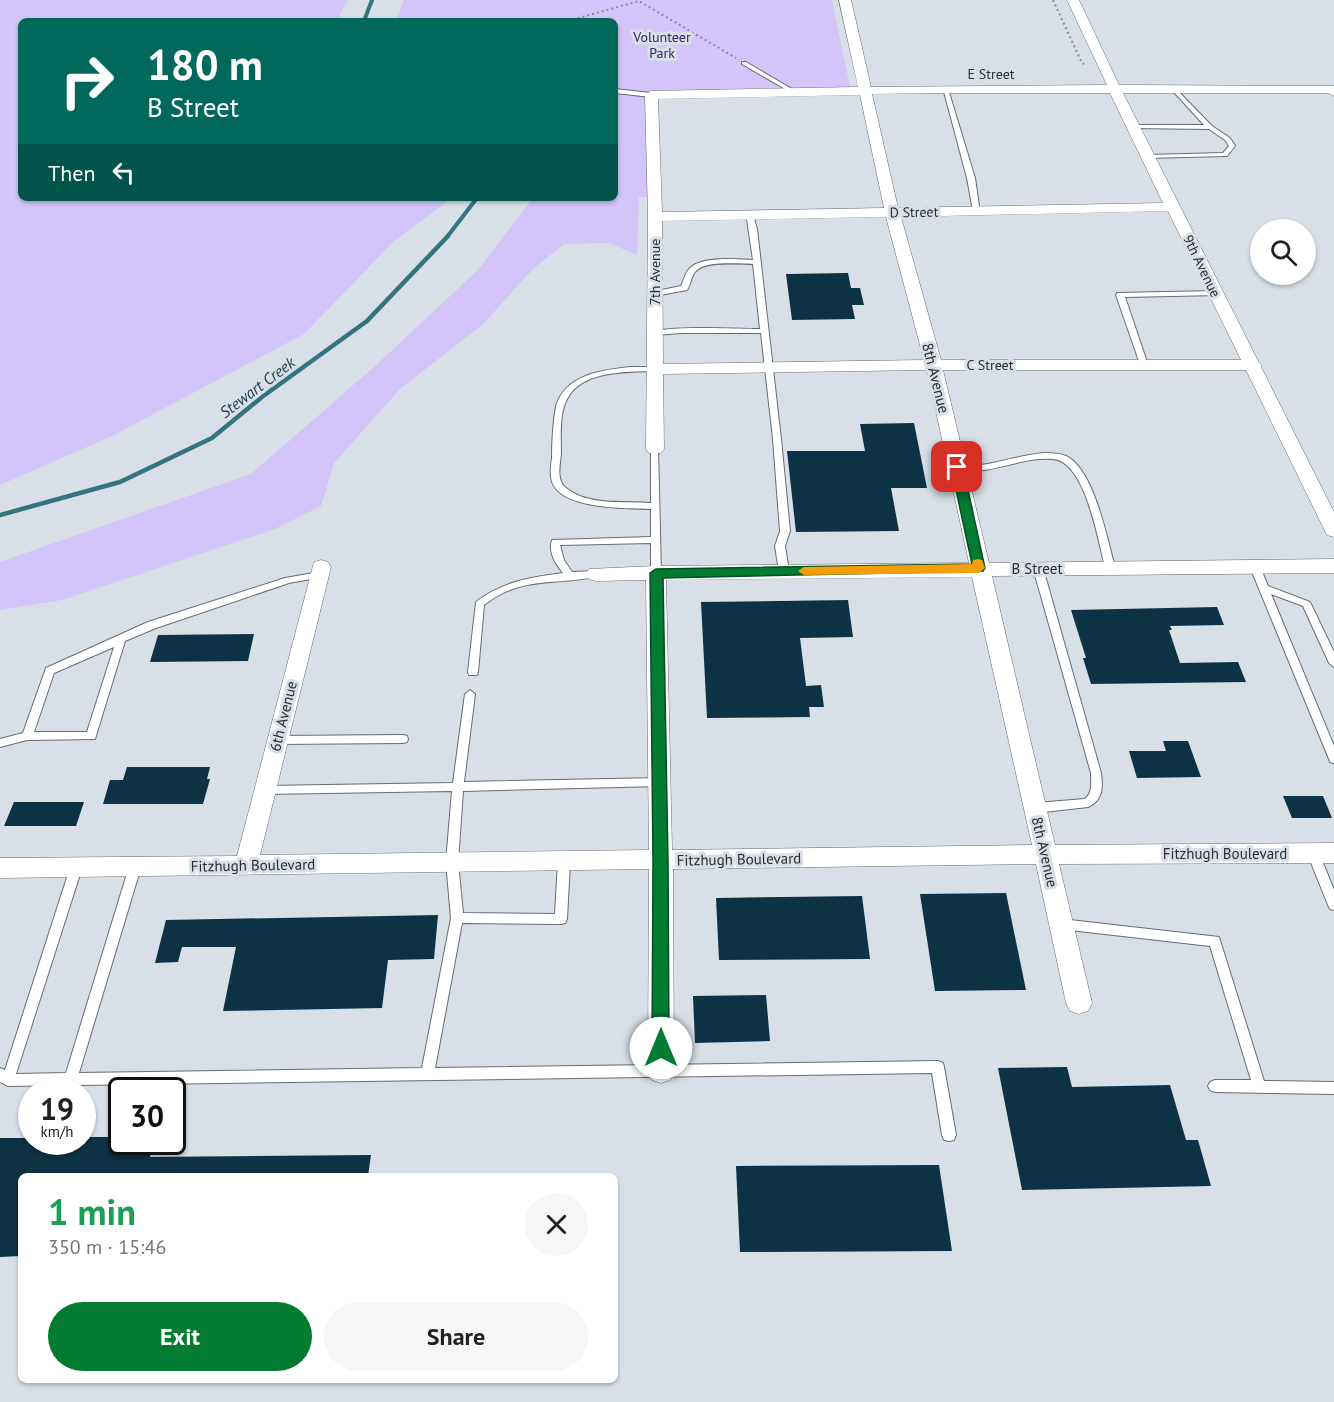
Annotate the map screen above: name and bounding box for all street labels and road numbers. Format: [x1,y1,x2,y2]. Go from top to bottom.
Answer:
street label: E Street [968,65,1015,83]
street label: D Street [890,203,939,221]
street label: 9th Avenue [1179,232,1225,300]
street label: 7th Avenue [646,239,664,305]
street label: 8th Avenue [918,341,954,415]
street label: C Street [967,356,1014,374]
street label: B Street [1011,559,1063,578]
street label: 6th Avenue [265,679,301,753]
street label: 8th Avenue [1028,815,1062,889]
street label: Fitzhugh Boulevard [1163,844,1287,863]
street label: Fitzhugh Boulevard [677,848,801,870]
street label: Fitzhugh Boulevard [191,854,315,876]

